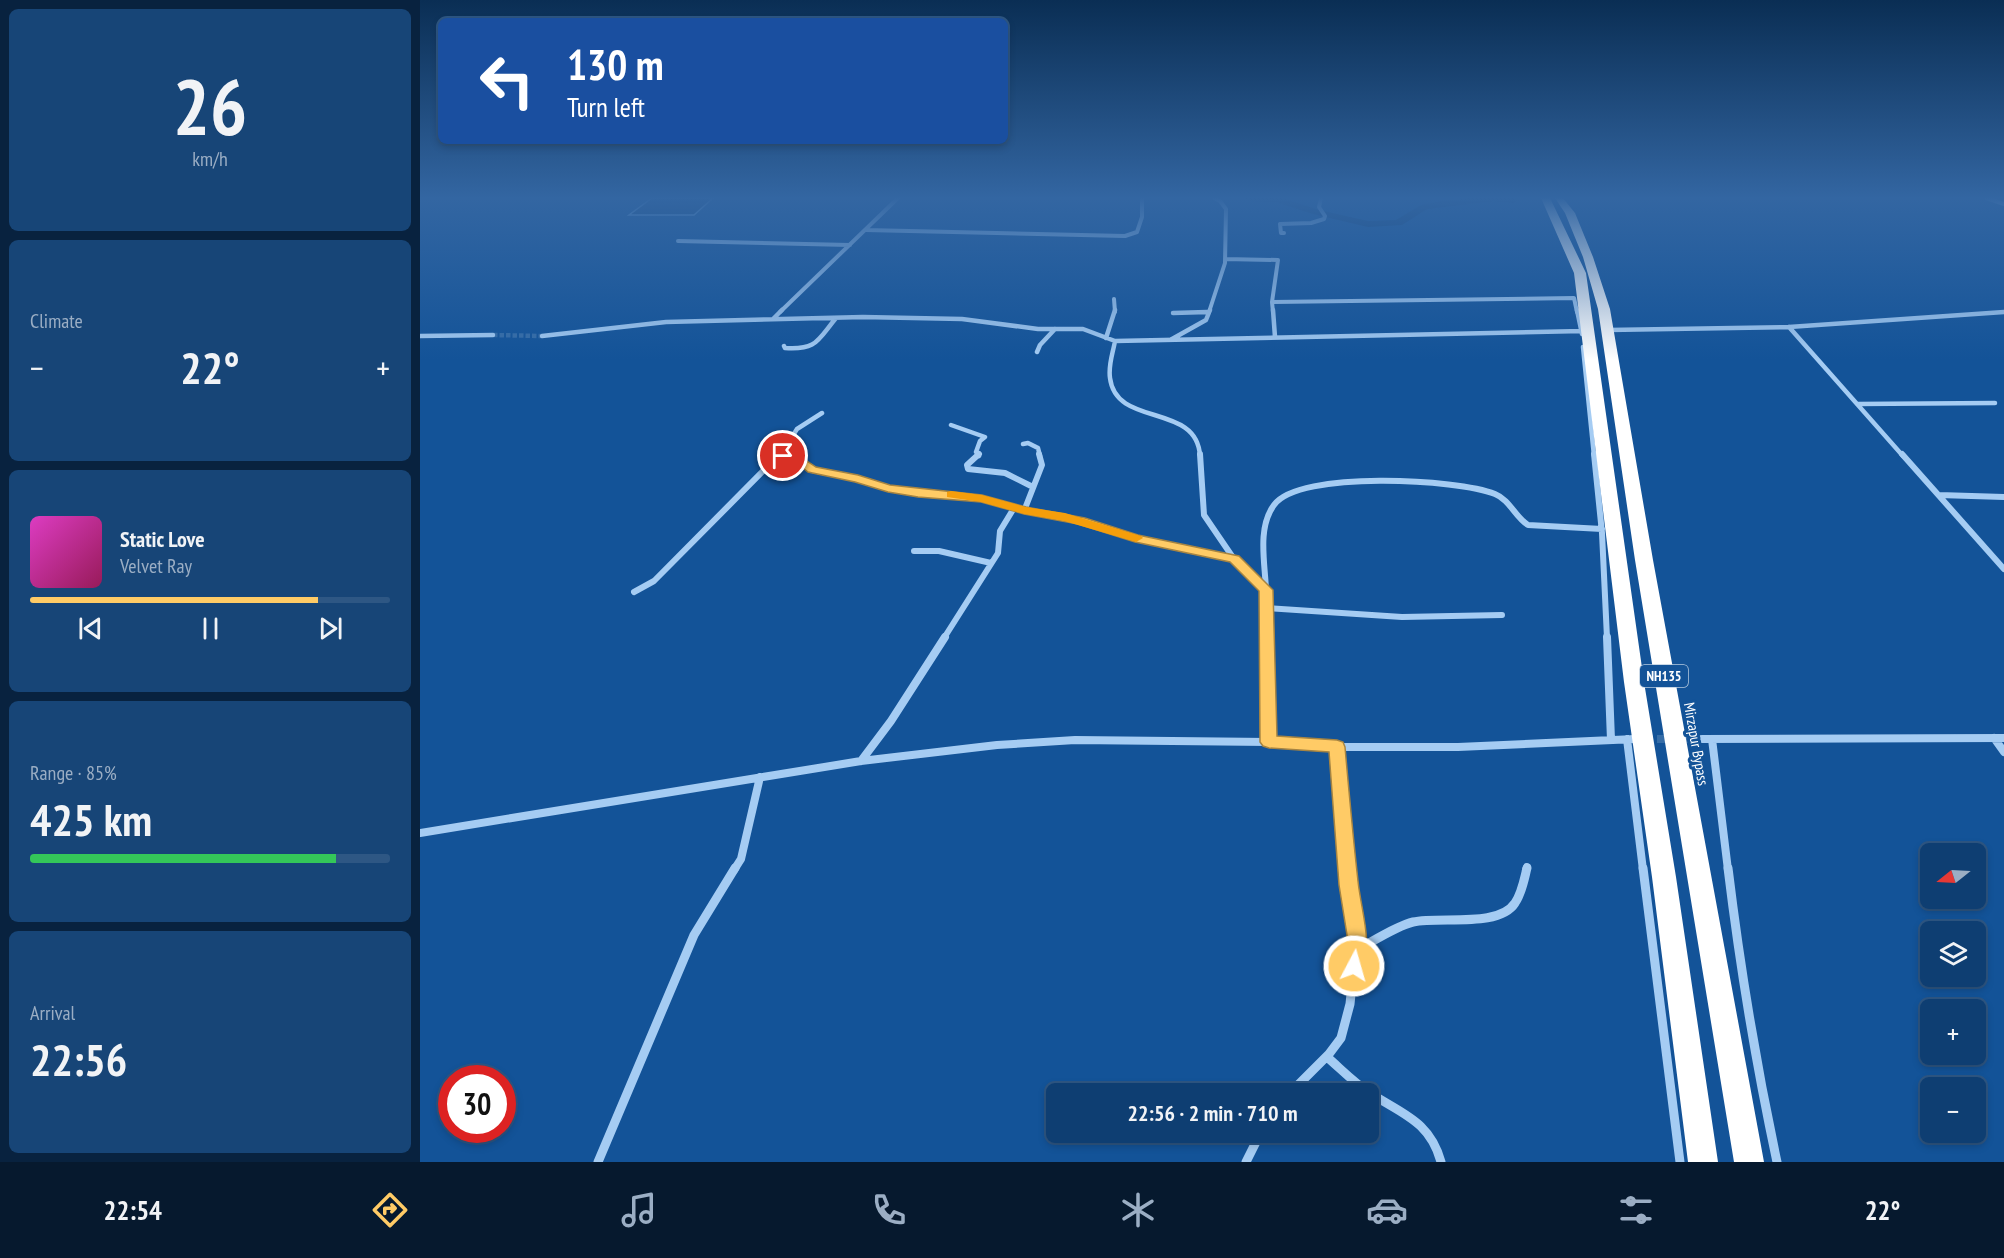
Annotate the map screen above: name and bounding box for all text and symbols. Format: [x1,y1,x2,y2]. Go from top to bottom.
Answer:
text: 130 m [567,37,664,92]
icon: left [468,42,546,120]
text: 26 [173,56,247,157]
text: Turn left [567,90,645,124]
text: km/h [192,146,228,172]
text: Climate [30,308,83,334]
text: 22° [180,338,240,396]
text: − [30,346,44,389]
text: + [376,346,390,389]
pin [757,430,808,481]
icon: arrive [766,439,799,472]
text: Static Love [120,525,205,553]
text: Velvet Ray [120,553,192,579]
icon: previous [74,612,107,645]
icon: pause [194,612,227,645]
icon: next [314,612,347,645]
road number: NH135 [1640,665,1688,687]
street label: Mirzapur Bypass [1680,701,1713,787]
text: Range · 85% [30,760,117,786]
text: 425 km [30,790,152,848]
north arrow [1920,843,1986,909]
map controls [1920,843,1986,1143]
button: layers [1920,921,1986,987]
position arrow [1322,934,1386,998]
button: + [1920,999,1986,1065]
text: Arrival [30,1000,75,1026]
text: 22:56 [30,1030,127,1088]
speed limit sign: 30 [438,1065,516,1143]
button: − [1920,1077,1986,1143]
text: 22:56 · 2 min · 710 m [1127,1099,1298,1127]
icon: directions [369,1189,411,1231]
icon: music [618,1189,660,1231]
icon: phone [868,1189,910,1231]
icon: climate [1117,1189,1159,1231]
icon: car [1366,1189,1408,1231]
icon: filters [1615,1189,1657,1231]
text: 22:54 [104,1193,162,1227]
text: 22° [1865,1193,1900,1227]

